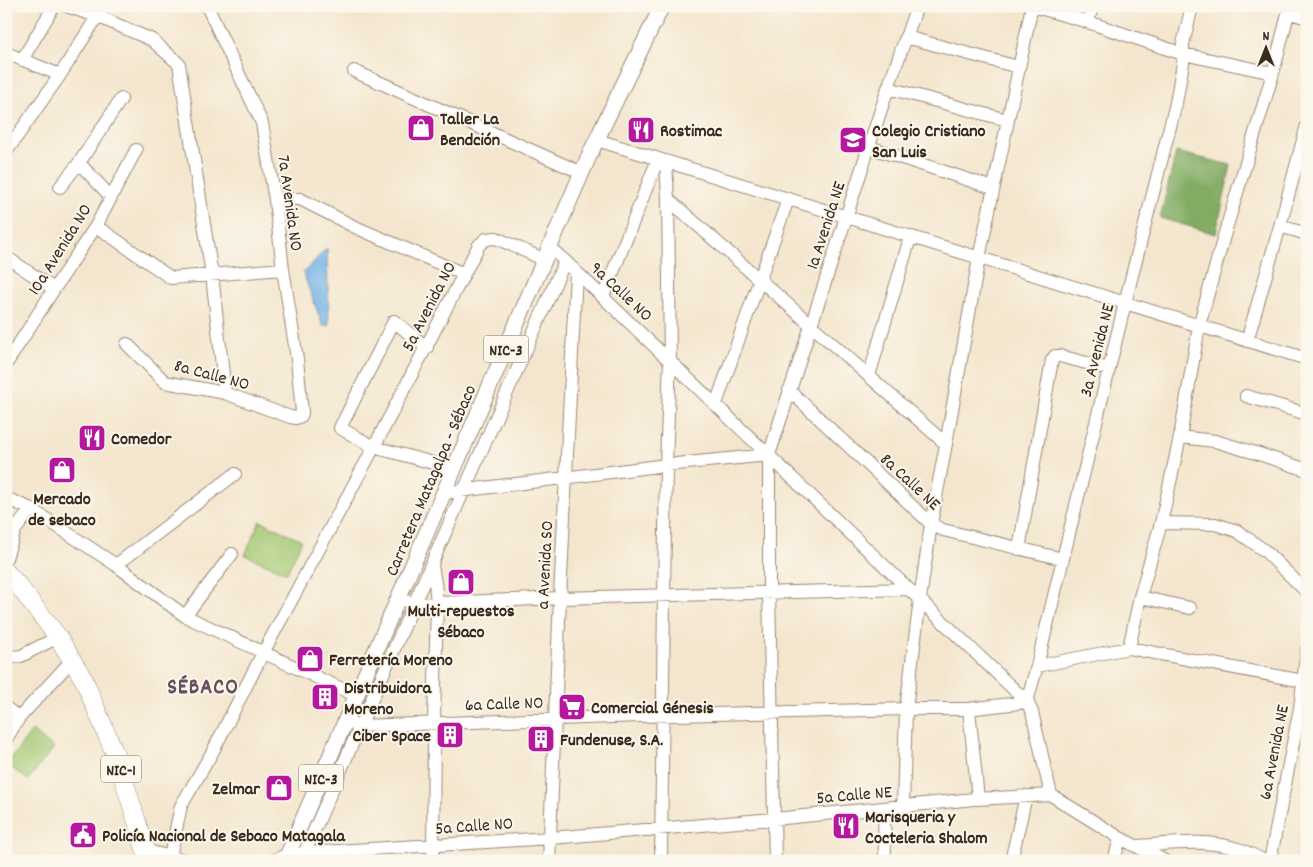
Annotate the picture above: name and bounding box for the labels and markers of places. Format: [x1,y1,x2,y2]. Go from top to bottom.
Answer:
place label: Taller La Bendción [440,108,500,154]
shop icon: Taller La Bendción [406,113,436,143]
restaurant icon: Rostimac [626,115,656,145]
place label: Rostimac [660,120,722,145]
place label: Colegio Cristiano San Luis [872,120,986,166]
school or university icon: Colegio Cristiano San Luis [838,125,868,155]
restaurant icon: Comedor [77,423,107,453]
place label: Comedor [111,428,172,453]
shop icon: Mercado de sebaco [47,455,77,485]
place label: Mercado de sebaco [28,488,96,534]
shop icon: Multi-repuestos Sébaco [446,567,476,597]
place label: Multi-repuestos Sébaco [407,600,515,646]
shop icon: Ferretería Moreno [295,644,325,674]
place label: Ferretería Moreno [329,649,453,674]
place label: Distribuidora Moreno [344,677,432,723]
building icon: Distribuidora Moreno [310,682,340,712]
supermarket icon: Comercial Génesis [557,692,587,722]
place label: Comercial Génesis [591,697,714,722]
building icon: Ciber Space [435,720,465,750]
building icon: Fundenuse, S.A. [526,724,556,754]
place label: Ciber Space [352,725,431,750]
place label: Fundenuse, S.A. [560,729,663,754]
shop icon: Zelmar [264,773,294,803]
place label: Zelmar [212,778,260,803]
place label: Marisqueria y Cocteleria Shalom [865,806,988,852]
restaurant icon: Marisqueria y Cocteleria Shalom [831,811,861,841]
public building icon: Policía Nacional de Sebaco Matagala [68,820,98,850]
place label: Policía Nacional de Sebaco Matagala [102,825,346,850]

